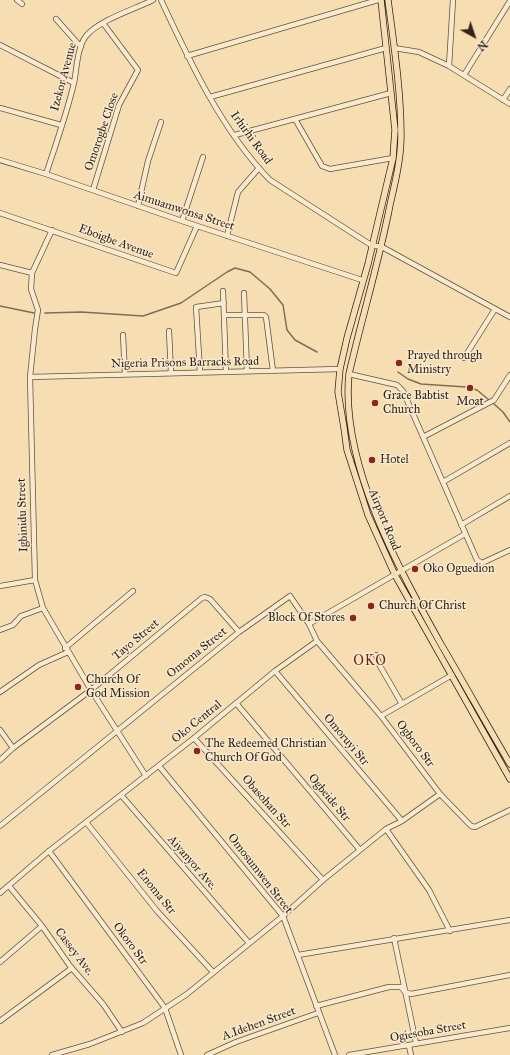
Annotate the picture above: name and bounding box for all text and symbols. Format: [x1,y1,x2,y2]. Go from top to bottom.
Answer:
north arrow [454,16,494,56]
text: N [474,38,490,54]
street label: Izekor Avenue [48,41,80,113]
street label: Omorogbe Close [82,91,122,173]
street label: Irhirhi Road [227,109,275,167]
street label: Aimuamwonsa Street [132,188,236,234]
street label: Eboigbe Avenue [76,222,156,262]
place label: Prayed through Ministry [407,349,482,377]
street label: Nigeria Prisons Barracks Road [111,355,259,371]
marker: Prayed through Ministry [394,358,404,368]
marker: Moat [465,383,475,393]
place label: Grace Babtist Church [383,389,449,417]
place label: Moat [456,395,484,409]
marker: Grace Babtist Church [370,398,380,408]
place label: Hotel [380,453,409,467]
marker: Hotel [367,455,377,465]
street label: Igbinidu Street [15,478,31,552]
street label: Airport Road [365,487,403,553]
place label: Oko Oguedion [423,562,494,576]
marker: Oko Oguedion [410,564,420,574]
place label: Church Of Christ [379,599,466,613]
marker: Church Of Christ [366,601,376,611]
place label: Block Of Stores [268,611,345,625]
marker: Block Of Stores [348,613,358,623]
street label: Tayo Street [110,616,162,664]
street label: Omoma Street [164,624,230,682]
district label: OKO [353,654,387,670]
place label: Church Of God Mission [86,673,150,701]
marker: Church Of God Mission [73,682,83,692]
street label: Oko Central [169,698,225,746]
street label: Omoruyi Str [320,711,372,769]
street label: Ogboro Str [393,718,437,770]
place label: The Redeemed Christian Church Of God [205,737,327,765]
marker: The Redeemed Christian Church Of God [192,746,202,756]
street label: Ogbeide Str [305,771,353,825]
street label: Obasohan Str [238,772,294,832]
street label: Omosumwen Street [224,831,296,917]
street label: Aiyanyor Ave. [164,833,220,893]
street label: Enoma Str [133,866,179,918]
street label: Okoro Str [109,920,151,968]
street label: Cassey Ave. [51,925,97,979]
street label: A.Idehen Street [220,1004,298,1044]
street label: Ogiesoba Street [389,1018,467,1046]

